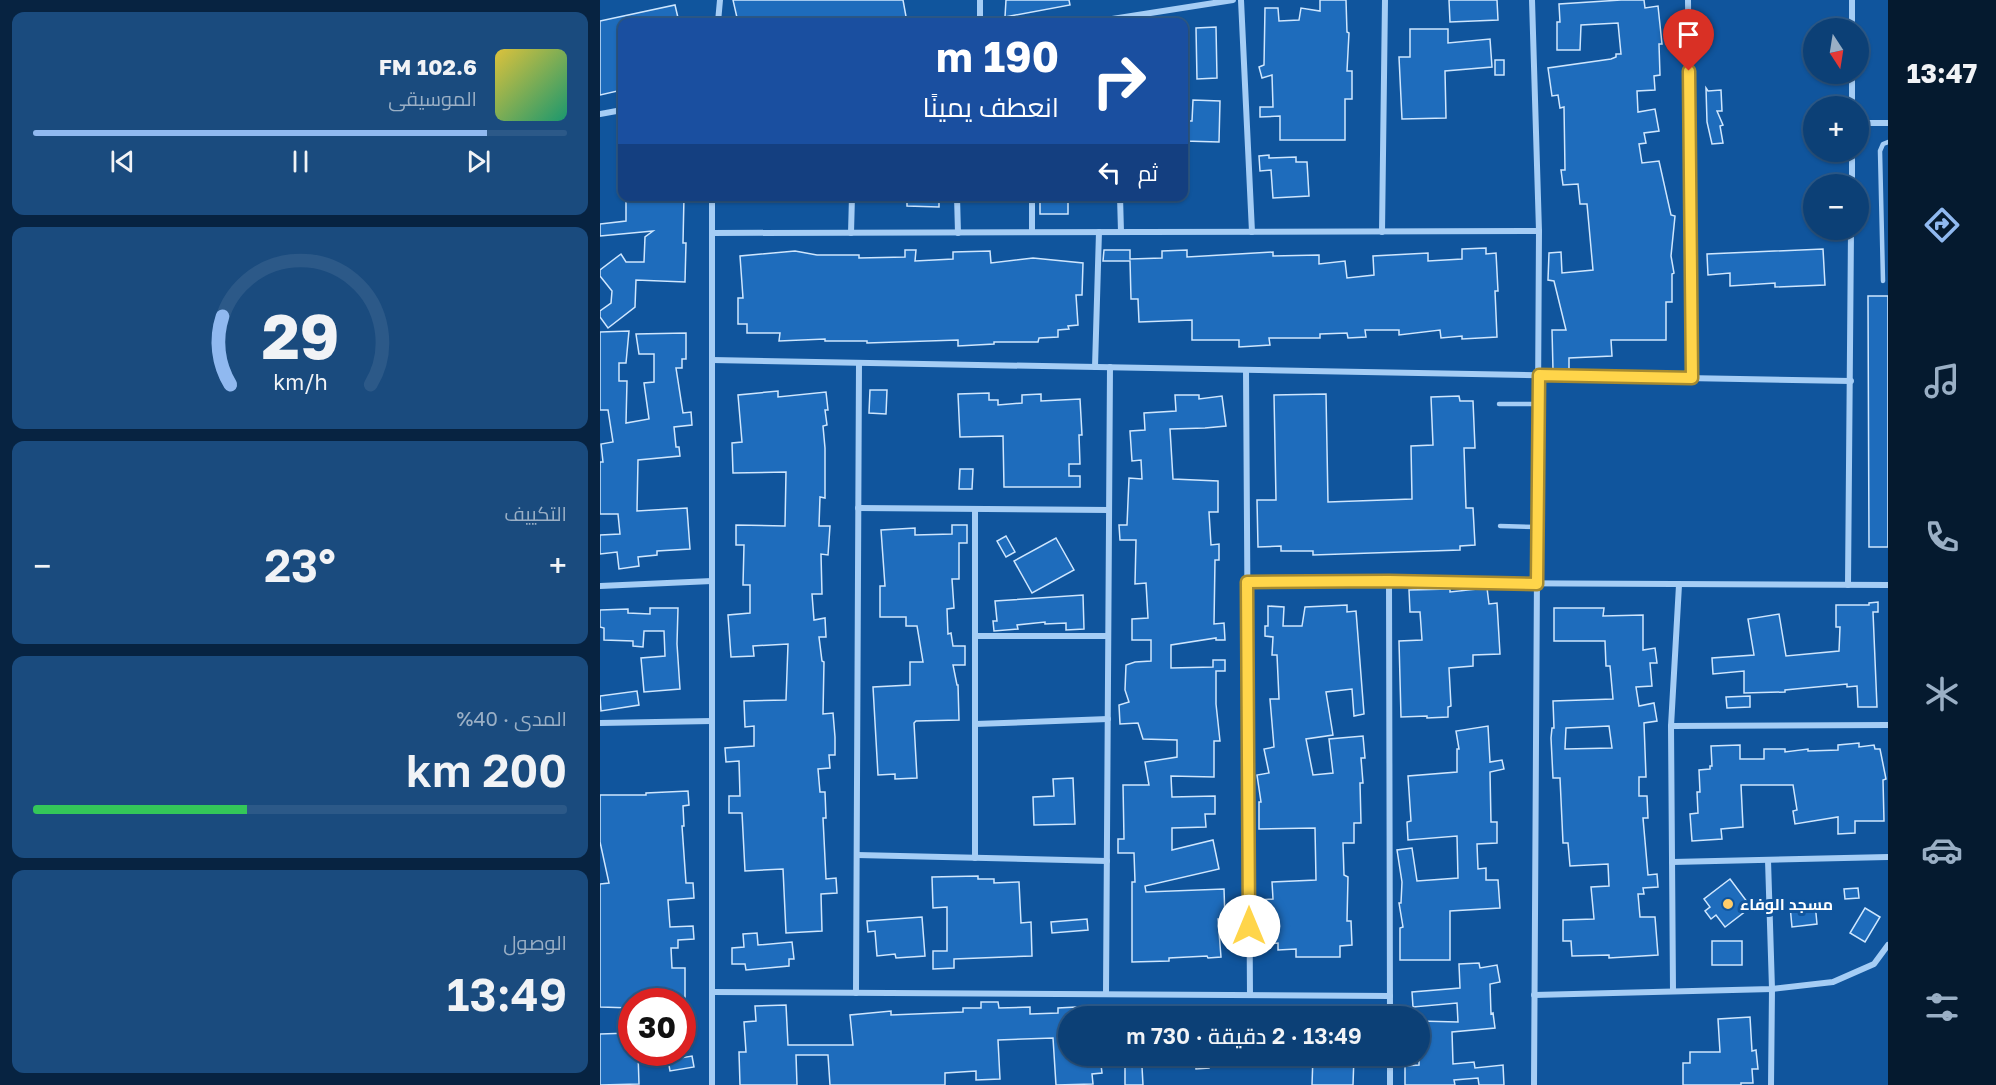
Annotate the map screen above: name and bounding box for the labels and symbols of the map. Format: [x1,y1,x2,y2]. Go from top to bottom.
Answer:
pin [1663,9,1714,71]
north arrow [1803,18,1869,84]
position arrow [1217,894,1281,958]
place label: مسجد الوفاء [1740,894,1833,914]
marker: مسجد الوفاء [1721,897,1735,911]
speed limit sign: 30 [618,988,696,1066]

